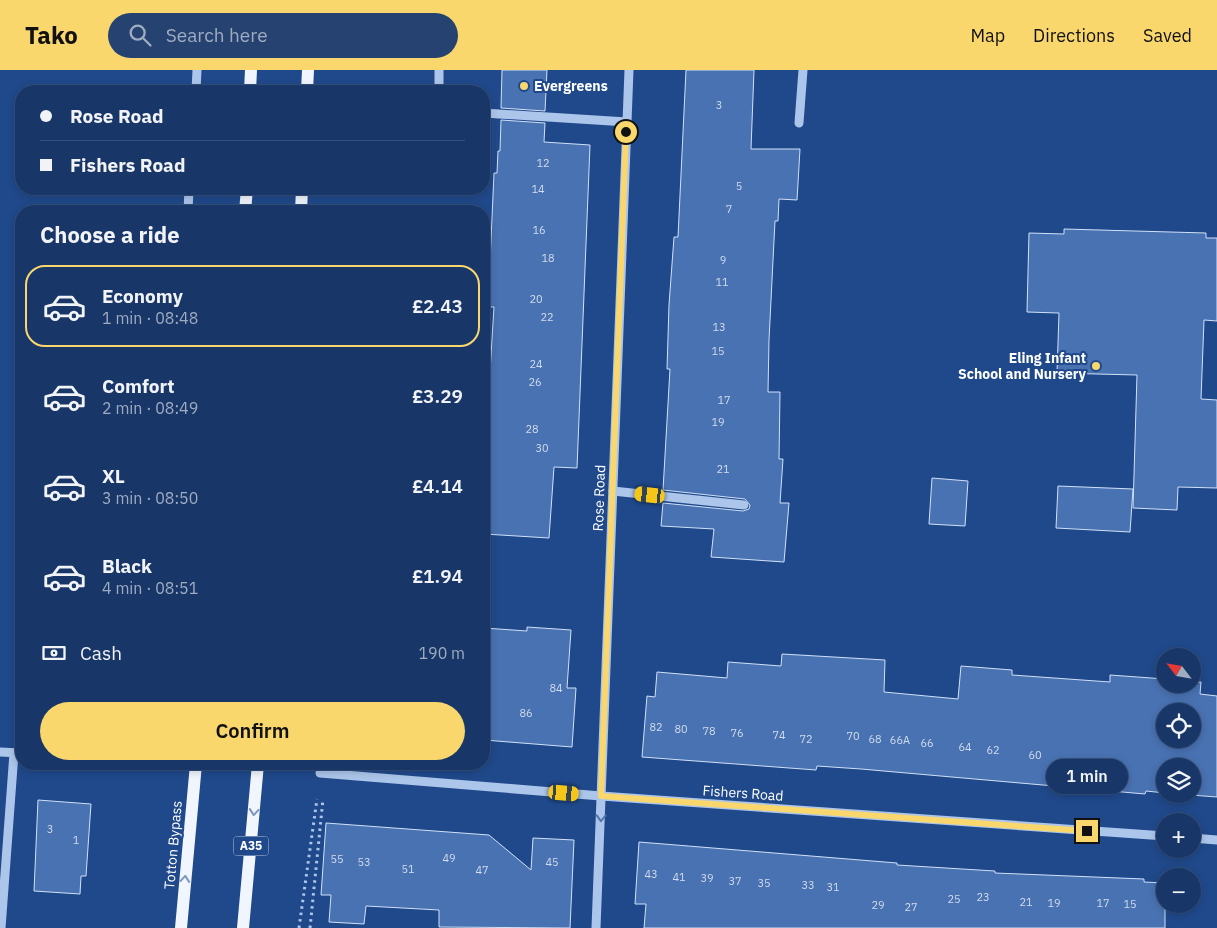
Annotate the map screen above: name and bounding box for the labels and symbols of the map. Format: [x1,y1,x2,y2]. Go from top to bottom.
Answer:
place label: Evergreens [534,77,608,95]
marker: Evergreens [518,80,530,92]
house number: 3 [716,98,722,112]
route start [615,121,637,143]
house number: 12 [536,156,550,170]
house number: 5 [736,179,742,193]
house number: 14 [531,182,545,196]
house number: 7 [726,202,732,216]
house number: 16 [532,223,546,237]
house number: 18 [541,251,555,265]
house number: 9 [720,253,726,267]
house number: 11 [715,275,729,289]
house number: 20 [529,292,543,306]
house number: 22 [540,310,554,324]
house number: 13 [712,320,726,334]
house number: 15 [711,344,725,358]
place label: Eling Infant School and Nursery [958,349,1087,383]
house number: 24 [529,357,543,371]
marker: Eling Infant School and Nursery [1090,360,1102,372]
house number: 26 [528,375,542,389]
house number: 17 [717,393,731,407]
house number: 19 [711,415,725,429]
house number: 28 [525,422,539,436]
house number: 30 [535,441,549,455]
house number: 21 [716,462,730,476]
street label: Rose Road [589,464,609,532]
car [634,486,665,504]
north arrow [1156,648,1201,692]
house number: 84 [549,681,563,695]
house number: 86 [519,706,533,720]
house number: 82 [649,720,663,734]
house number: 80 [674,722,688,736]
house number: 78 [702,724,716,738]
house number: 76 [730,726,744,740]
house number: 74 [772,728,786,742]
house number: 70 [846,729,860,743]
house number: 72 [799,732,813,746]
house number: 68 [868,732,882,746]
house number: 66A [890,733,910,747]
house number: 66 [920,736,934,750]
house number: 64 [958,740,972,754]
house number: 62 [986,743,1000,757]
house number: 60 [1028,748,1042,762]
callout: 1 min [1046,758,1128,794]
street label: Fishers Road [702,781,784,805]
car [548,784,579,802]
street label: Totton Bypass [160,800,186,890]
one-way arrow [249,809,260,817]
one-way arrow [595,814,606,822]
route end [1076,820,1098,842]
house number: 3 [47,822,53,836]
house number: 1 [73,833,80,847]
road number: A35 [234,836,268,856]
house number: 49 [442,851,456,865]
house number: 55 [330,852,344,866]
house number: 53 [357,855,371,869]
house number: 45 [545,855,559,869]
house number: 51 [401,862,415,876]
house number: 47 [475,863,489,877]
house number: 43 [644,867,658,881]
house number: 41 [672,870,686,884]
house number: 39 [700,871,714,885]
house number: 37 [728,874,742,888]
one-way arrow [179,875,190,883]
house number: 35 [757,876,771,890]
house number: 33 [801,878,815,892]
house number: 31 [826,880,840,894]
house number: 23 [976,890,990,904]
house number: 25 [947,892,961,906]
house number: 21 [1019,895,1033,909]
house number: 19 [1047,896,1061,910]
house number: 17 [1096,896,1110,910]
house number: 15 [1123,897,1137,911]
house number: 29 [871,898,885,912]
house number: 27 [904,900,918,914]

